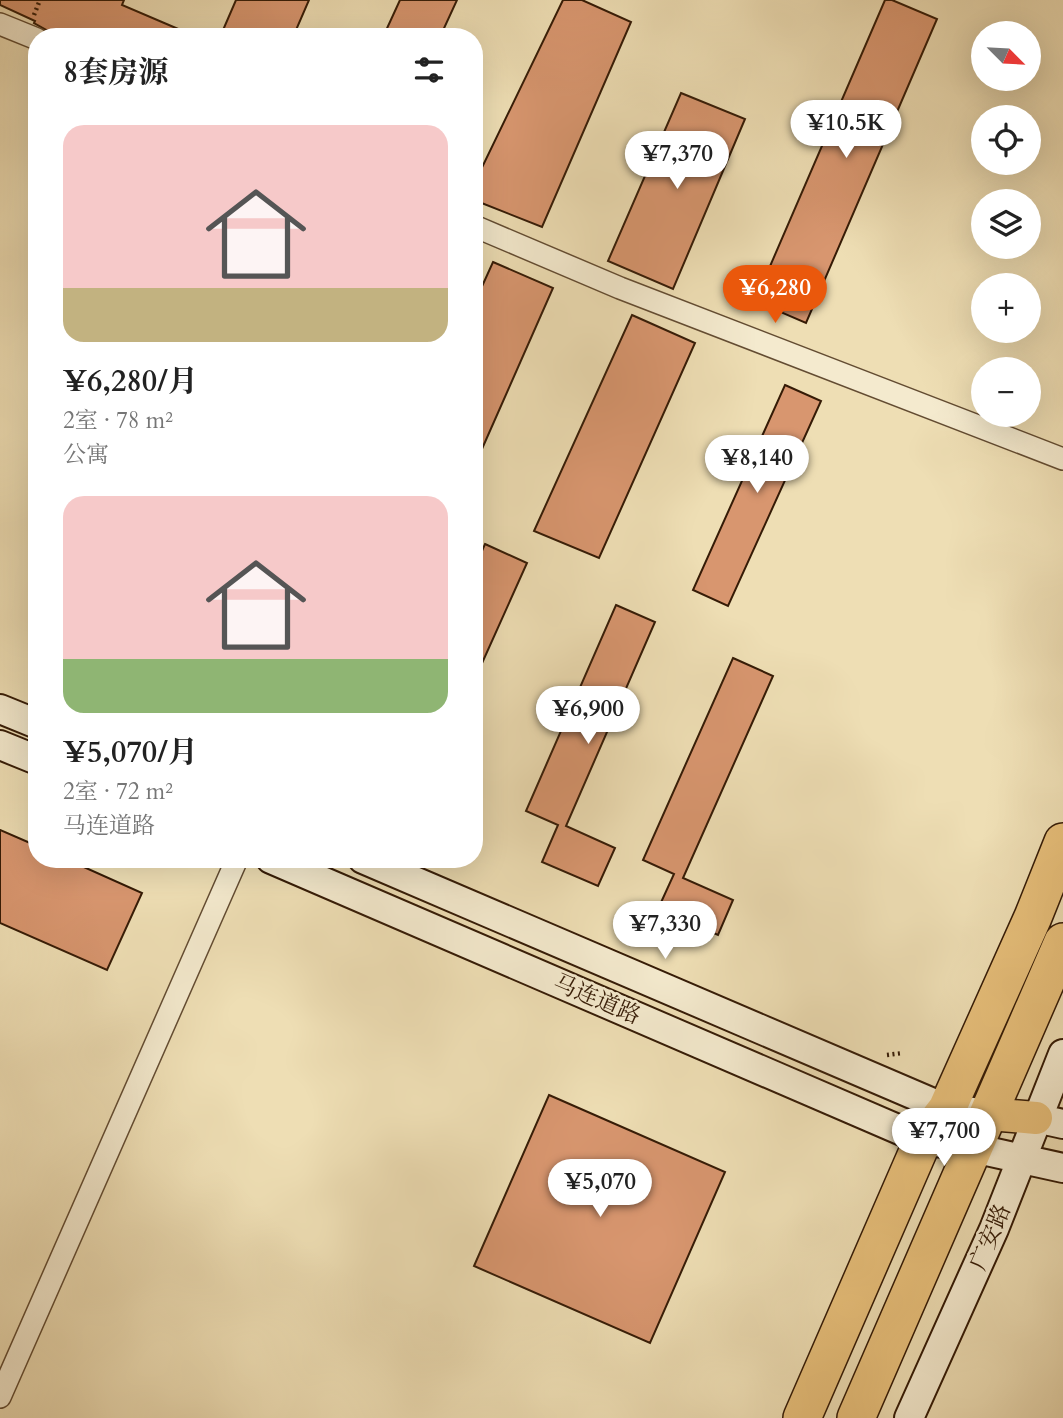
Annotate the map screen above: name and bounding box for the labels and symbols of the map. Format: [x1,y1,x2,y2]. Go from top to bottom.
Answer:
north arrow [971,21,1041,91]
pin: ¥10.5K [789,100,903,160]
pin: ¥7,370 [620,132,734,191]
pin: ¥6,280 [718,266,832,325]
pin: ¥8,140 [700,435,814,495]
pin: ¥6,900 [531,686,645,746]
pin: ¥7,330 [608,902,722,961]
street label: 马连道路 [549,967,645,1031]
pin: ¥7,700 [887,1108,1001,1168]
pin: ¥5,070 [543,1160,657,1219]
street label: 广安路 [962,1199,1018,1275]

